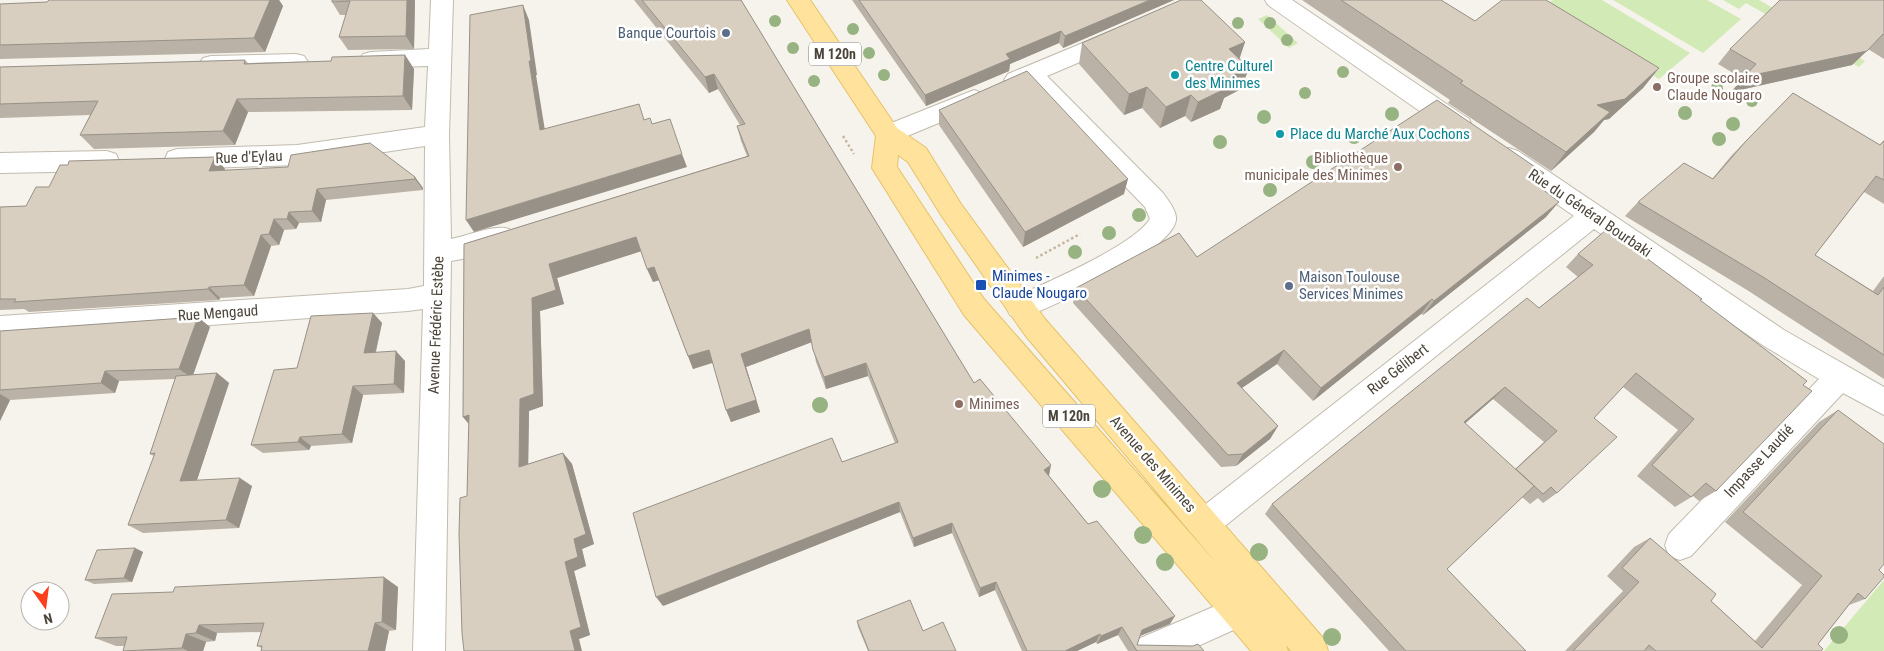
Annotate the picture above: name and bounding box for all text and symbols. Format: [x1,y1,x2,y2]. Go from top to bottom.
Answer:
place label: Banque Courtois [618,24,716,42]
marker: Banque Courtois [720,27,732,39]
road number: M 120n [809,42,861,66]
place label: Centre Culturel des Minimes [1185,57,1273,92]
marker: Centre Culturel des Minimes [1169,69,1181,81]
place label: Groupe scolaire Claude Nougaro [1667,69,1762,104]
marker: Groupe scolaire Claude Nougaro [1651,81,1663,93]
place label: Place du Marché Aux Cochons [1290,125,1470,143]
marker: Place du Marché Aux Cochons [1274,128,1286,140]
street label: Rue d'Eylau [215,147,283,167]
place label: Bibliothèque municipale des Minimes [1244,149,1388,184]
marker: Bibliothèque municipale des Minimes [1392,161,1404,173]
street label: Rue du Général Bourbaki [1525,165,1655,261]
street label: Avenue Frédéric Estèbe [425,256,447,394]
place label: Minimes - Claude Nougaro [992,267,1087,302]
place label: Maison Toulouse Services Minimes [1299,268,1403,303]
marker: Minimes - Claude Nougaro [974,278,988,292]
marker: Maison Toulouse Services Minimes [1283,280,1295,292]
street label: Rue Mengaud [177,301,259,325]
street label: Rue Gélibert [1364,340,1432,398]
place label: Minimes [969,395,1020,413]
marker: Minimes [953,398,965,410]
road number: M 120n [1043,404,1095,428]
street label: Avenue des Minimes [1106,412,1200,516]
street label: Impasse Laudié [1721,421,1797,501]
north arrow [20,581,70,631]
text: N [42,610,54,627]

